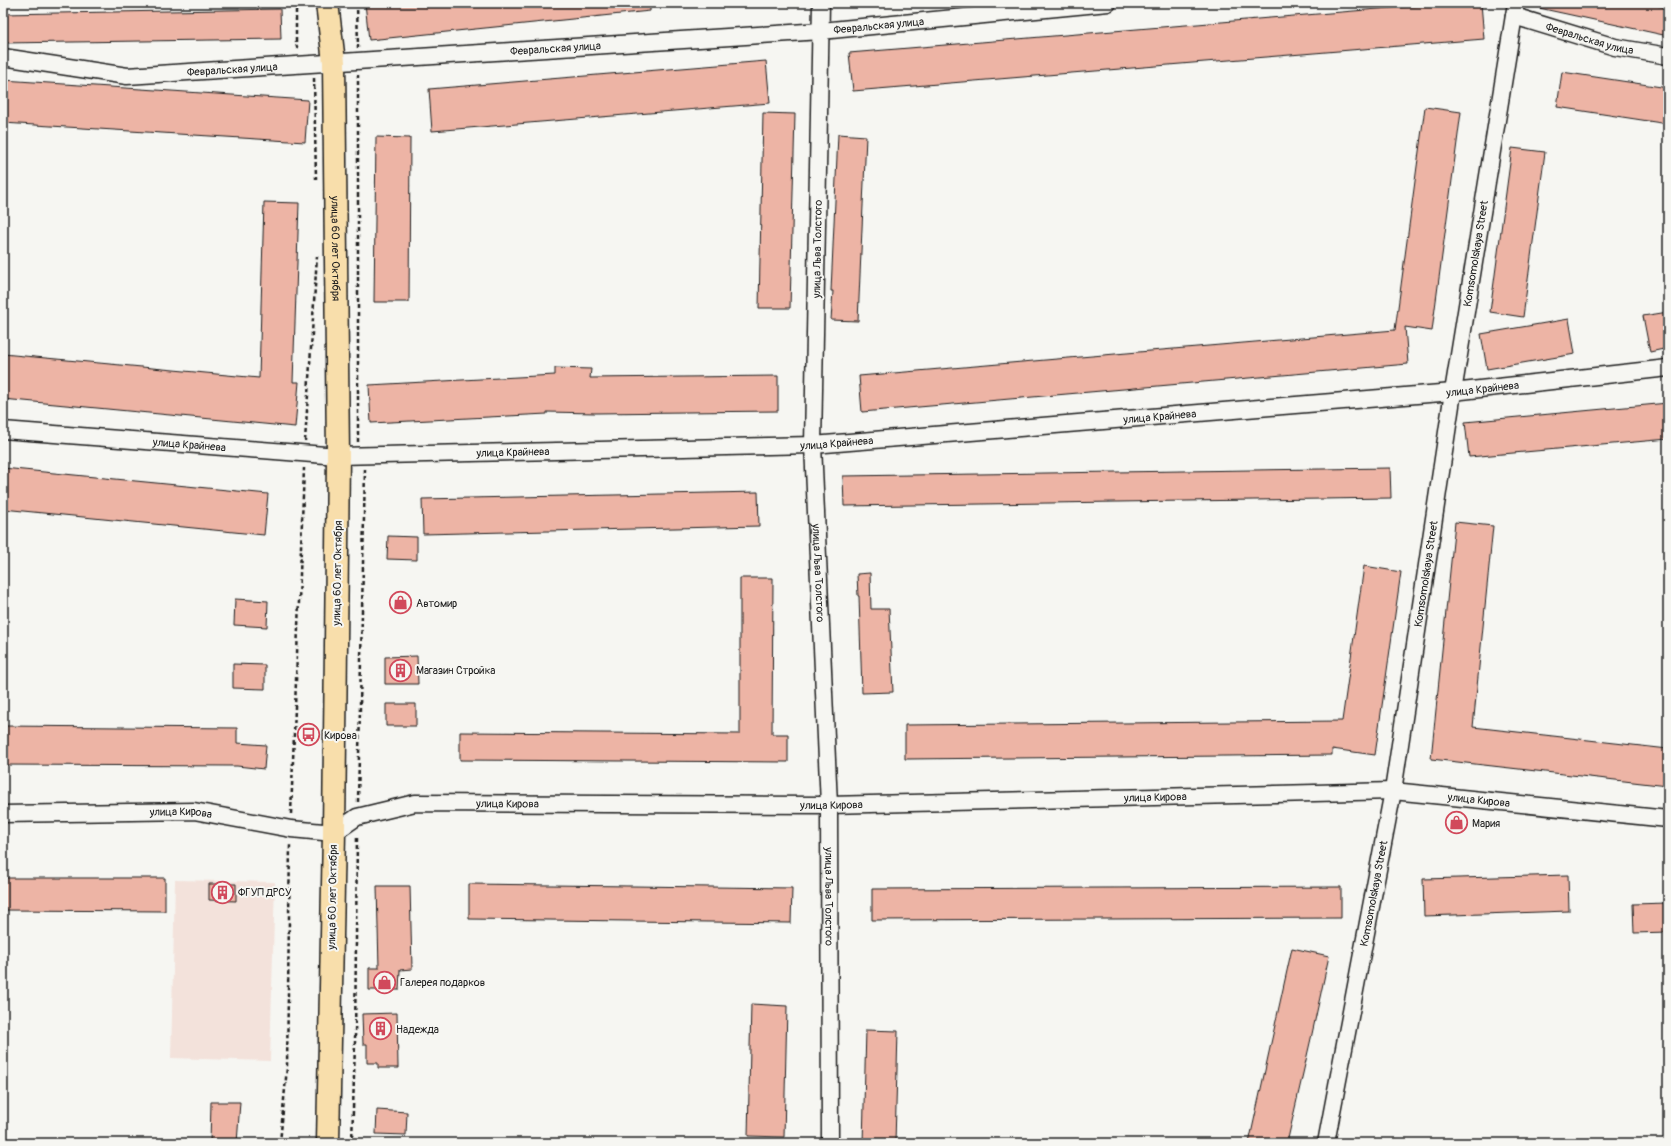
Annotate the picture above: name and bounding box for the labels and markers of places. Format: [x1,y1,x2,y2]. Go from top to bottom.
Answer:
shop icon: Автомир [388,590,414,616]
place label: Автомир [416,597,457,610]
building icon: Магазин Стройка [388,657,414,683]
place label: Магазин Стройка [416,664,495,677]
bus stop icon: Кирова [295,722,321,748]
place label: Кирова [324,729,357,742]
shop icon: Мария [1443,810,1469,836]
place label: Мария [1472,817,1500,830]
building icon: ФГУП ДРСУ [209,879,235,905]
place label: ФГУП ДРСУ [238,886,292,899]
shop icon: Галерея подарков [371,969,397,995]
place label: Галерея подарков [400,976,485,989]
building icon: Надежда [367,1016,393,1042]
place label: Надежда [396,1023,439,1036]

